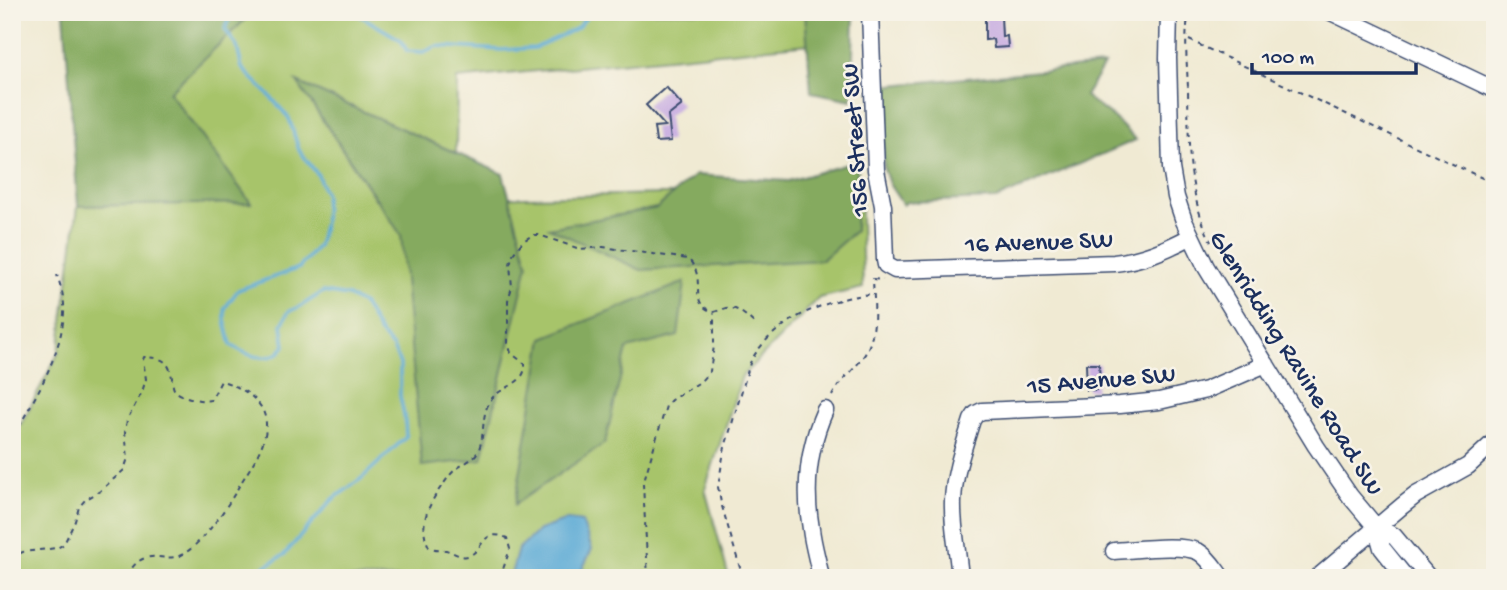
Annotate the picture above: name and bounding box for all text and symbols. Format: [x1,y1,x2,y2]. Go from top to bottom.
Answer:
scale bar [1252,32,1416,76]
text: 100 m [1261,47,1314,72]
street label: 156 Street SW [837,62,878,218]
street label: 16 Avenue SW [963,226,1114,263]
street label: Glenridding Ravine Road SW [1200,226,1388,502]
street label: 15 Avenue SW [1025,361,1177,404]

